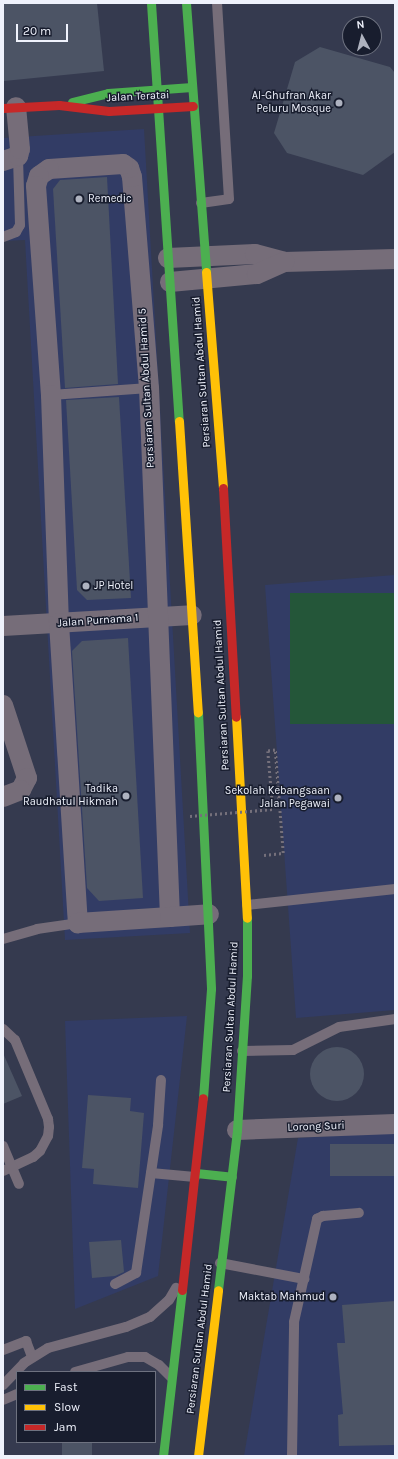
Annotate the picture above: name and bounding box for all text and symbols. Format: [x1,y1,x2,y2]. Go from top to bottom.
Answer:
scale bar [18,16,70,42]
north arrow [342,16,382,56]
text: N [356,18,365,32]
text: 20 m [23,24,51,38]
street label: Jalan Teratai [106,89,170,105]
place label: Al-Ghufran Akar Peluru Mosque [252,90,331,116]
marker: Al-Ghufran Akar Peluru Mosque [334,98,344,108]
place label: Remedic [88,192,132,206]
marker: Remedic [73,193,85,205]
street label: Persiaran Sultan Abdul Hamid [190,296,214,448]
street label: Persiaran Sultan Abdul Hamid 5 [136,308,158,468]
place label: JP Hotel [94,579,133,593]
marker: JP Hotel [81,581,91,591]
street label: Jalan Purnama 1 [57,612,139,630]
street label: Persiaran Sultan Abdul Hamid [211,619,233,771]
place label: Tadika Raudhatul Hikmah [23,783,118,809]
place label: Sekolah Kebangsaan Jalan Pegawai [225,785,330,811]
marker: Tadika Raudhatul Hikmah [121,791,131,801]
marker: Sekolah Kebangsaan Jalan Pegawai [333,793,343,803]
street label: Persiaran Sultan Abdul Hamid [220,941,242,1093]
street label: Lorong Suri [287,1119,345,1135]
street label: Persiaran Sultan Abdul Hamid [184,1263,216,1415]
place label: Maktab Mahmud [239,1290,325,1304]
marker: Maktab Mahmud [328,1292,338,1302]
legend [16,1371,156,1443]
text: Fast [54,1380,77,1394]
text: Slow [54,1400,80,1414]
text: Jam [54,1420,77,1434]

